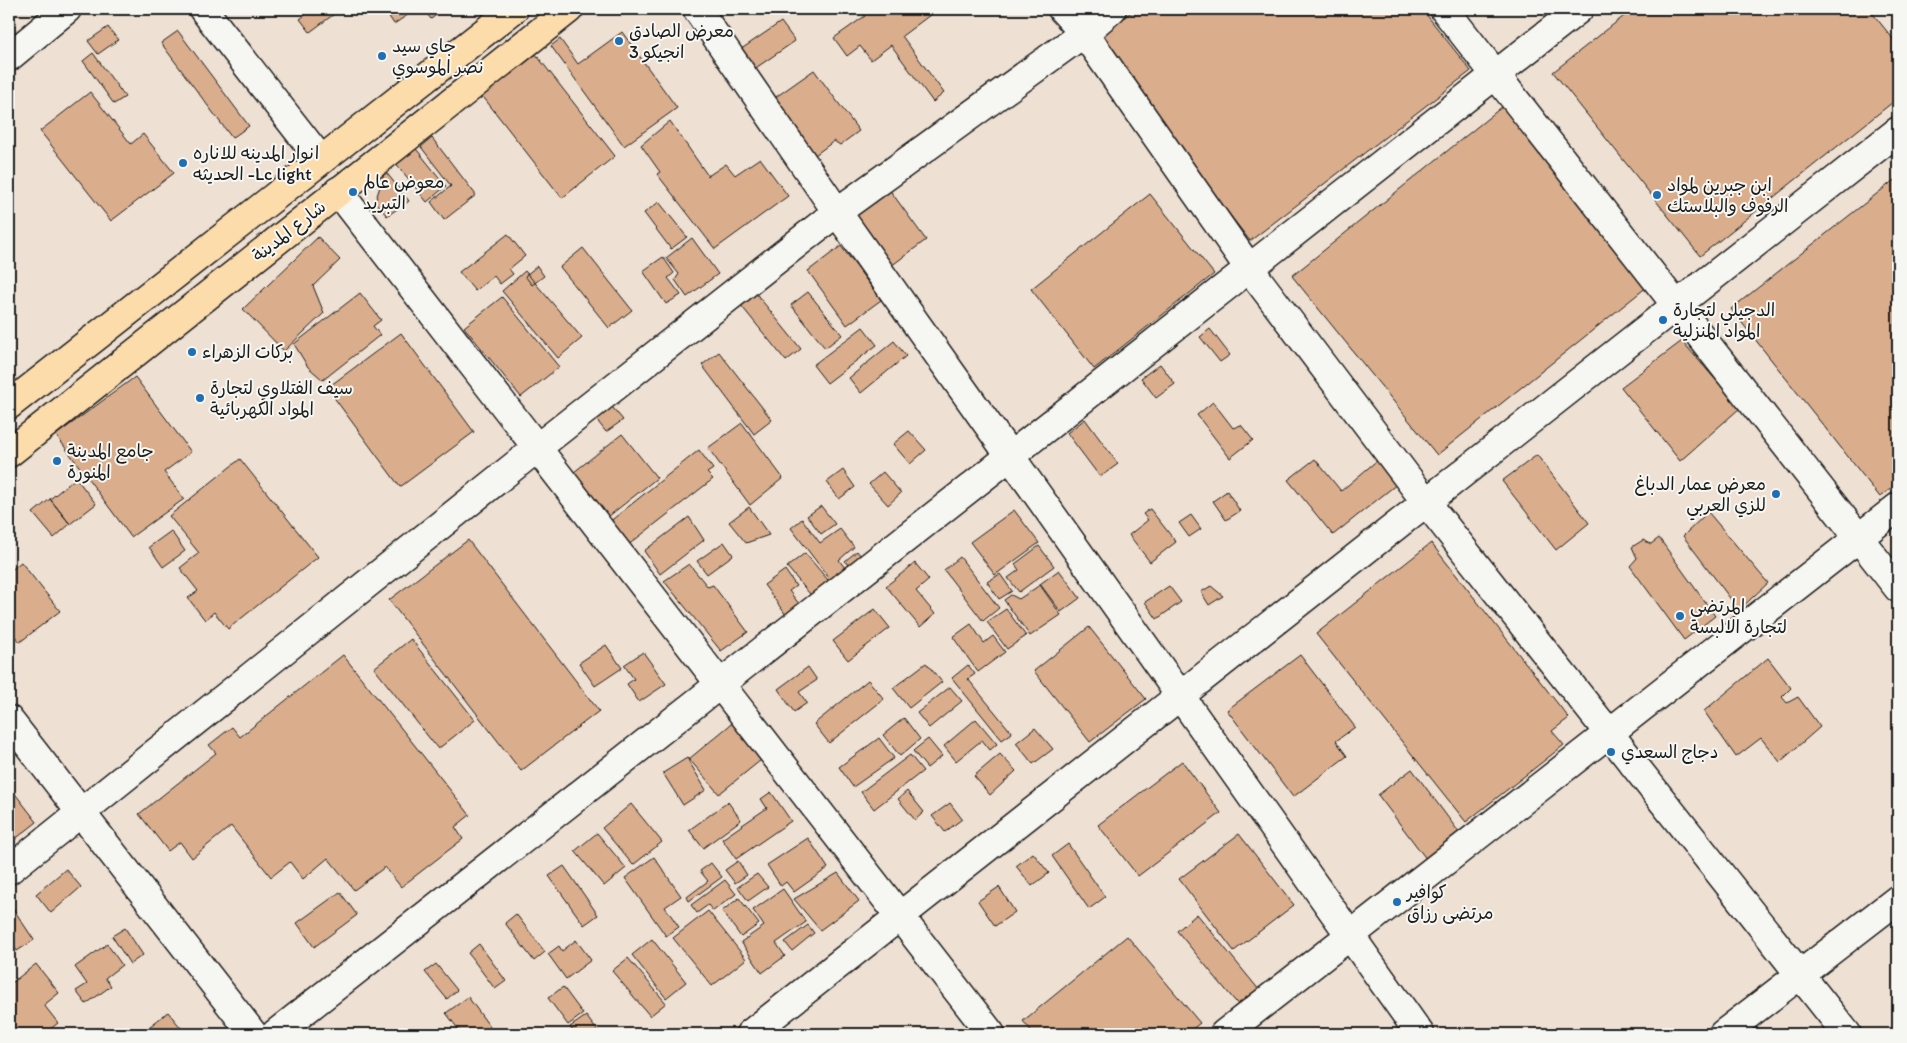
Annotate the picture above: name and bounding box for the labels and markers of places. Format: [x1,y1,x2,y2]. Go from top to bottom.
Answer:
place label: معرض الصادق 3 انجيكو [629,20,734,63]
place label: جاي سيد نصر الموسوي [392,35,483,80]
marker: معرض الصادق 3 انجيكو [613,35,625,47]
marker: جاي سيد نصر الموسوي [376,50,388,62]
place label: انوار المدينه للاناره الحديثه -Lc light [193,142,319,185]
marker: انوار المدينه للاناره الحديثه -Lc light [177,157,189,169]
place label: معوض عالم التبريد [363,171,444,214]
place label: ابن جبرين لمواد الرفوف والبلاستك [1667,174,1789,217]
marker: معوض عالم التبريد [347,186,359,198]
marker: ابن جبرين لمواد الرفوف والبلاستك [1651,189,1663,201]
place label: الدجيلي لتجارة المواد المنزلية [1673,299,1775,342]
marker: الدجيلي لتجارة المواد المنزلية [1657,314,1669,326]
place label: بركات الزهراء [202,341,293,363]
marker: بركات الزهراء [186,346,198,358]
place label: سيف الفتلاوي لتجارة المواد الكهربائية [210,377,353,420]
marker: سيف الفتلاوي لتجارة المواد الكهربائية [194,392,206,404]
place label: جامع المدينة المنورة [67,440,154,484]
marker: جامع المدينة المنورة [51,455,63,467]
place label: معرض عمار الدباغ للزي العربي [1635,473,1766,521]
marker: معرض عمار الدباغ للزي العربي [1770,488,1782,500]
place label: المرتضى لتجارة الالبسة [1690,595,1787,638]
marker: المرتضى لتجارة الالبسة [1674,610,1686,622]
place label: دجاج السعدي [1621,741,1718,765]
marker: دجاج السعدي [1605,746,1617,758]
place label: كوافير مرتضى رزاق [1405,881,1493,924]
marker: كوافير مرتضى رزاق [1391,896,1403,908]

